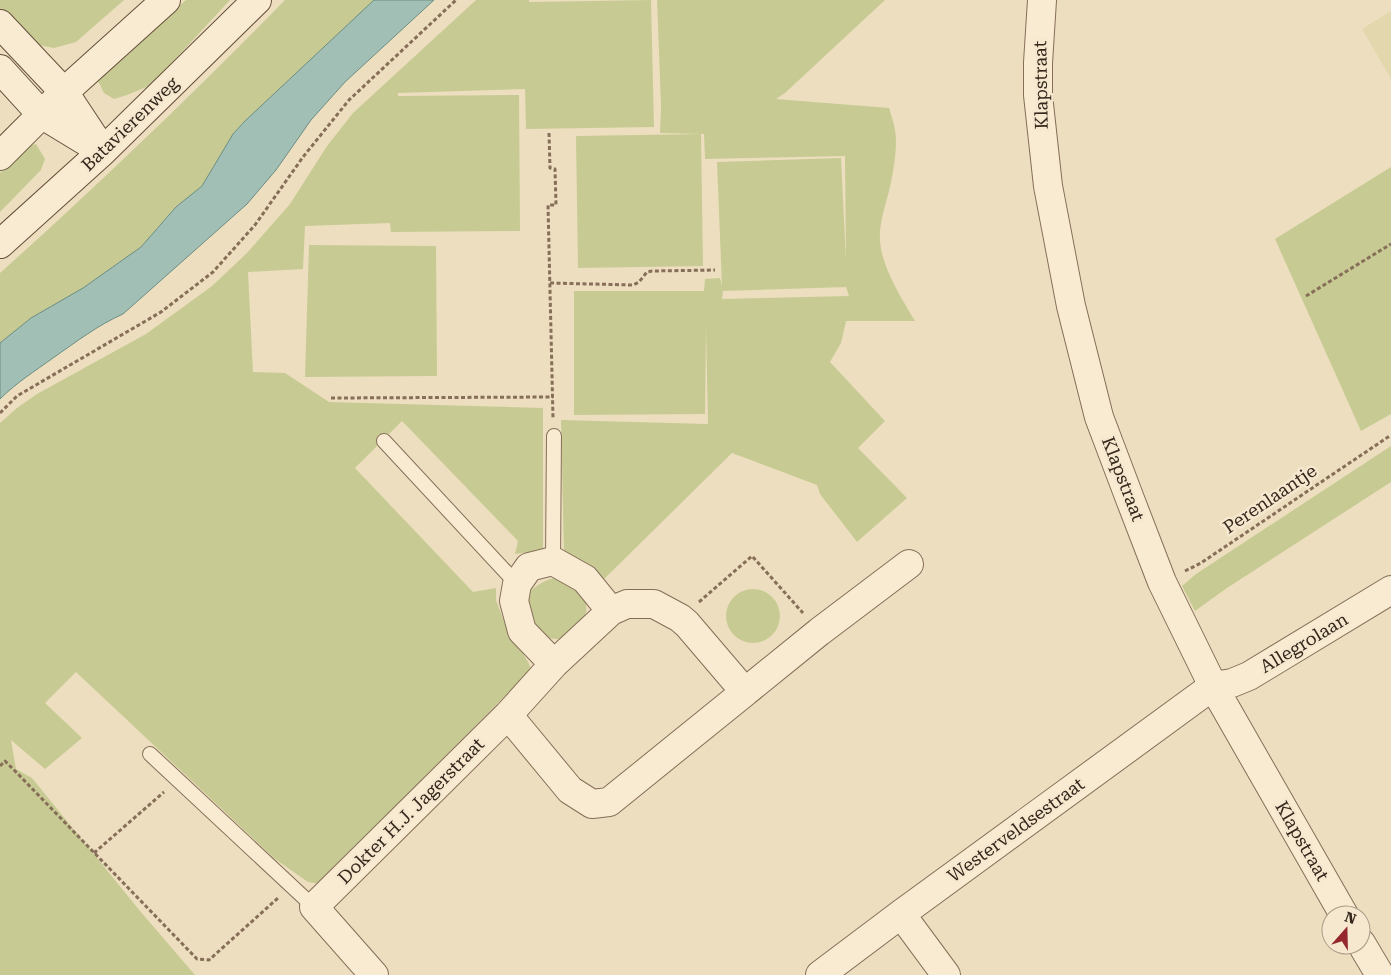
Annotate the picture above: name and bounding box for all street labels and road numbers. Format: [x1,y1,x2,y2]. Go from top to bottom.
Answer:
street label: Klapstraat [1029,40,1052,129]
street label: Batavierenweg [77,72,183,175]
street label: Klapstraat [1098,434,1149,524]
street label: Perenlaantje [1219,460,1320,537]
street label: Allegrolaan [1256,608,1352,677]
street label: Dokter H.J. Jagerstraat [333,733,488,888]
street label: Westerveldsestraat [943,773,1088,886]
street label: Klapstraat [1271,797,1334,885]

